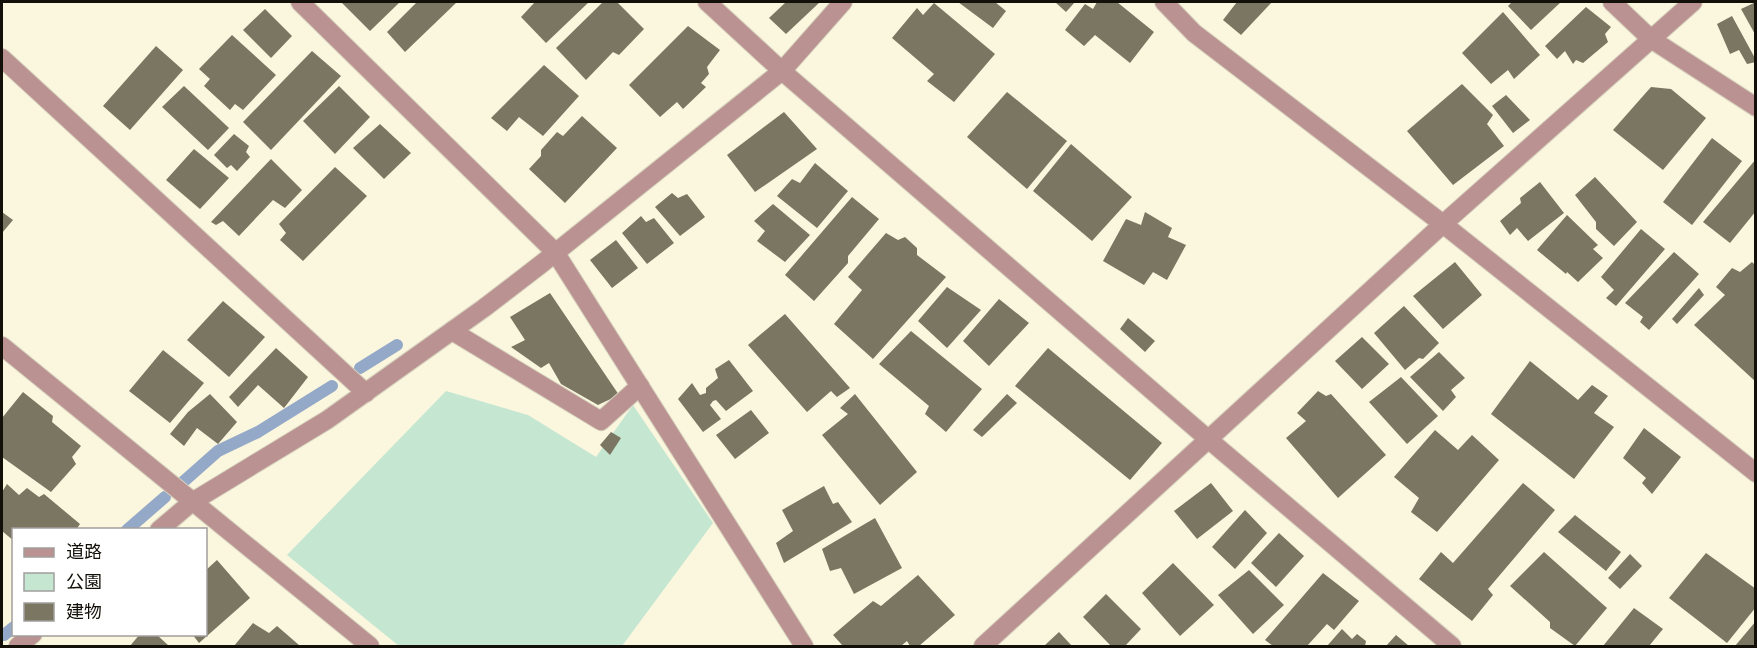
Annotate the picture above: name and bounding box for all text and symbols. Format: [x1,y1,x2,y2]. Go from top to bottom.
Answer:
legend [12,528,207,636]
text: 道路 [66,538,102,565]
text: 公園 [66,568,102,595]
text: 建物 [66,598,102,625]

